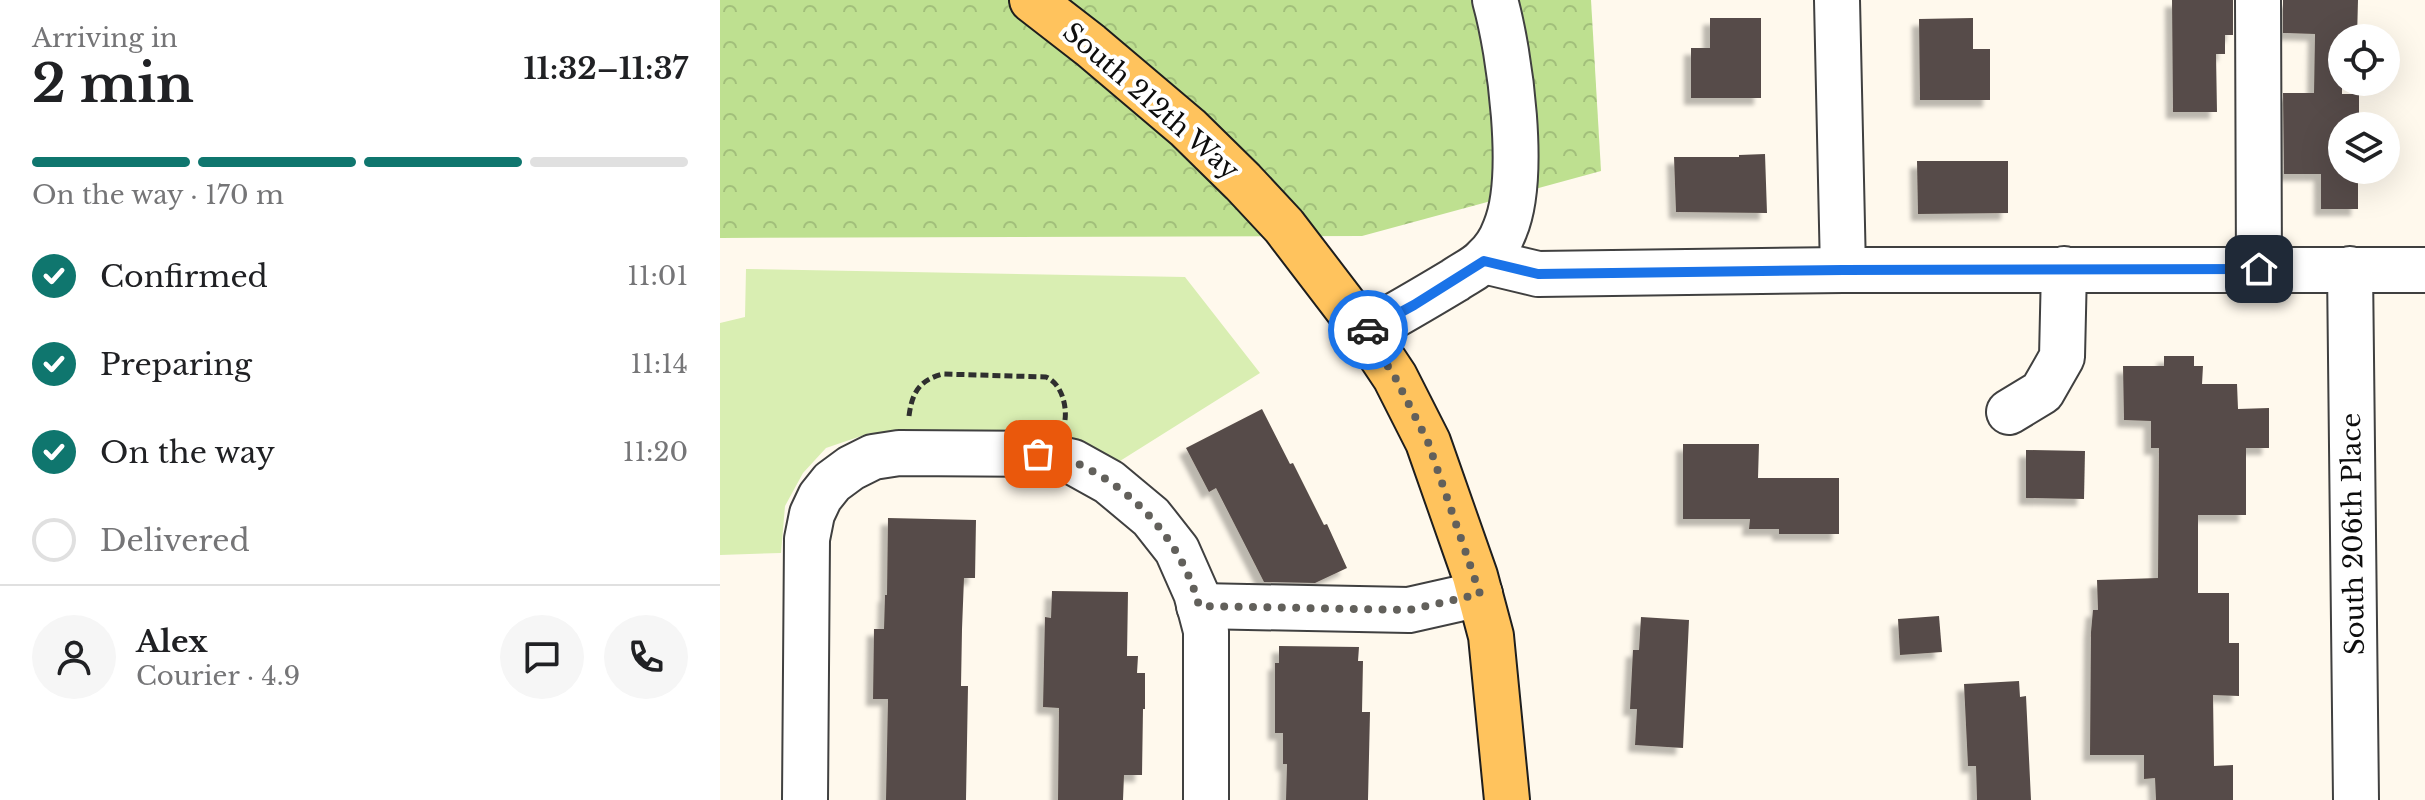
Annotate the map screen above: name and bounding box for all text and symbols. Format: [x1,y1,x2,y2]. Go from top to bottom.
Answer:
street label: South 212th Way [1056,16,1246,186]
text: Arriving in [32,22,178,54]
map controls [2328,24,2400,184]
button: locate [2328,24,2400,96]
text: 11:32–11:37 [524,50,688,87]
text: 2 min [32,52,194,116]
button: layers [2328,112,2400,184]
text: On the way · 170 m [32,179,284,211]
pin [2225,235,2293,303]
icon: home [2237,247,2281,291]
icon: check [32,254,76,298]
text: Confirmed [100,258,268,295]
text: 11:01 [627,260,688,292]
courier [1328,290,1408,370]
icon: car [1346,308,1390,352]
icon: check [32,342,76,386]
text: Preparing [100,346,252,383]
text: 11:14 [631,348,688,380]
street label: South 206th Place [2335,413,2371,655]
pin [1004,420,1072,488]
icon: check [32,430,76,474]
icon: bag [1016,432,1060,476]
text: On the way [100,434,275,471]
text: 11:20 [623,436,688,468]
text: Delivered [100,522,250,559]
button: person [32,615,116,699]
button: chat [500,615,584,699]
button: phone [604,615,688,699]
text: Alex [136,623,208,660]
text: Courier · 4.9 [136,660,300,692]

